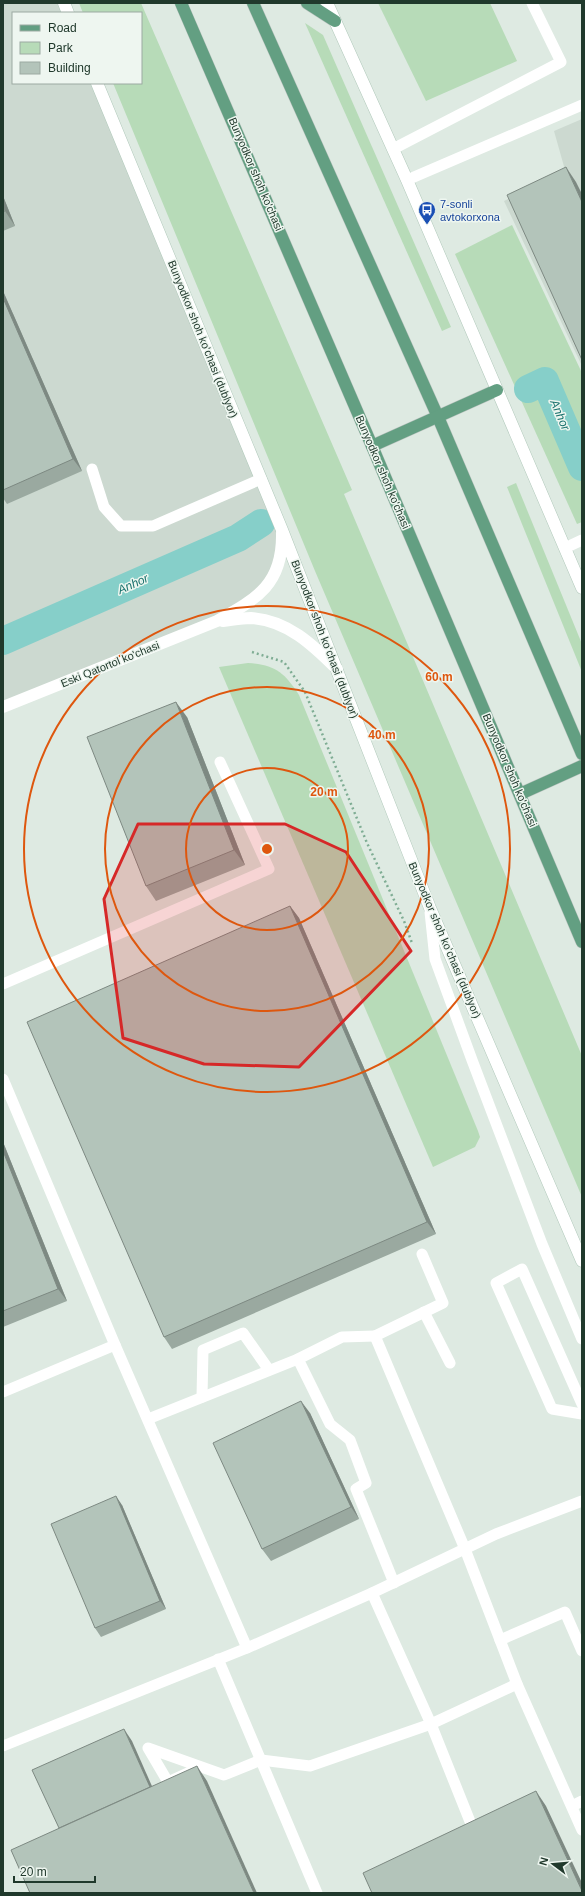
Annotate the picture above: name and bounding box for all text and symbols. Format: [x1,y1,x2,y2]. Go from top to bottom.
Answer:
legend [12,12,142,84]
text: Road [48,21,77,35]
text: Park [48,41,74,55]
text: Building [48,61,91,75]
street label: Bunyodkor shoh ko'chasi [227,116,285,232]
place label: 7-sonli avtokorxona [440,198,501,223]
bus stop icon: 7-sonli avtokorxona [417,200,437,225]
street label: Bunyodkor shoh koʻchasi (dublyor) [166,259,240,419]
water label: Anhor [547,397,573,433]
street label: Bunyodkor shoh ko'chasi [354,414,412,530]
street label: Bunyodkor shoh koʻchasi (dublyor) [289,558,361,720]
water label: Anhor [115,571,151,597]
street label: Eski Qatortol ko'chasi [59,639,161,689]
text: 60 m [425,670,453,684]
street label: Bunyodkor shoh ko'chasi [481,712,539,828]
text: 40 m [368,728,396,742]
text: 20 m [310,785,338,799]
centre of rings [260,842,274,856]
street label: Bunyodkor shoh koʻchasi (dublyor) [407,860,483,1020]
north arrow [533,1844,573,1884]
text: N [537,1856,550,1867]
scale bar [14,1858,95,1884]
text: 20 m [20,1865,47,1879]

